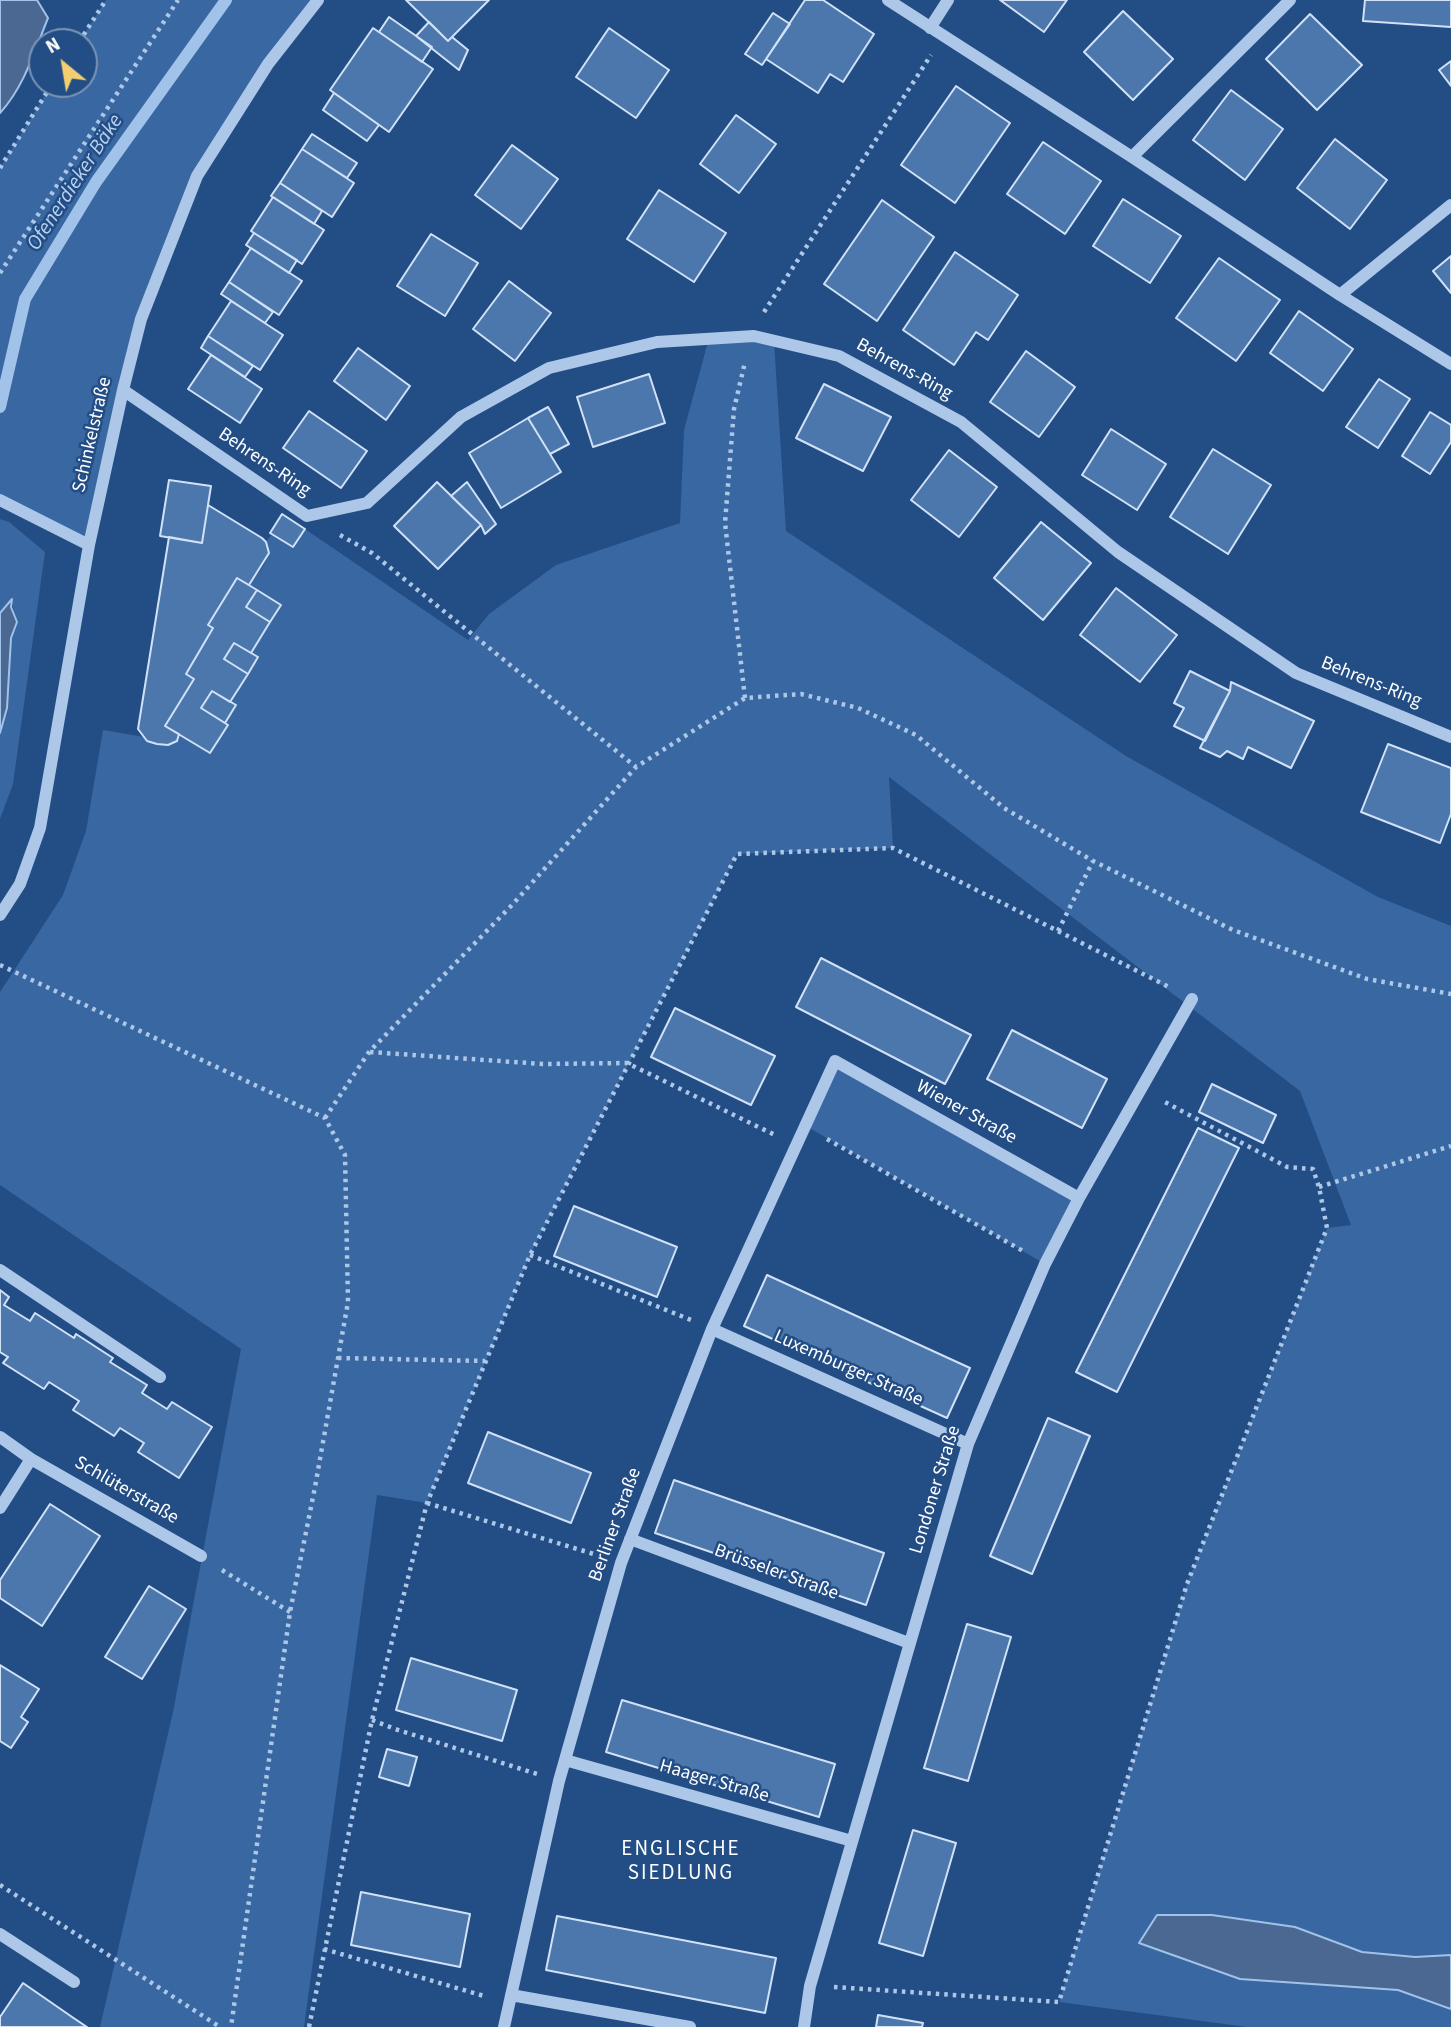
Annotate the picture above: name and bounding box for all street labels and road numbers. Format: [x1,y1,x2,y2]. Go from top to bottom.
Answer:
street label: Behrens-Ring [852,334,956,406]
street label: Schinkelstraße [69,375,117,495]
street label: Behrens-Ring [213,424,315,502]
street label: Behrens-Ring [1317,652,1425,714]
street label: Wiener Straße [912,1076,1020,1150]
street label: Luxemburger Straße [770,1326,926,1412]
street label: Londoner Straße [906,1423,966,1557]
street label: Schlüterstraße [70,1452,182,1530]
street label: Berliner Straße [585,1465,647,1585]
street label: Brüsseler Straße [711,1540,841,1606]
street label: Haager Straße [657,1755,771,1809]

